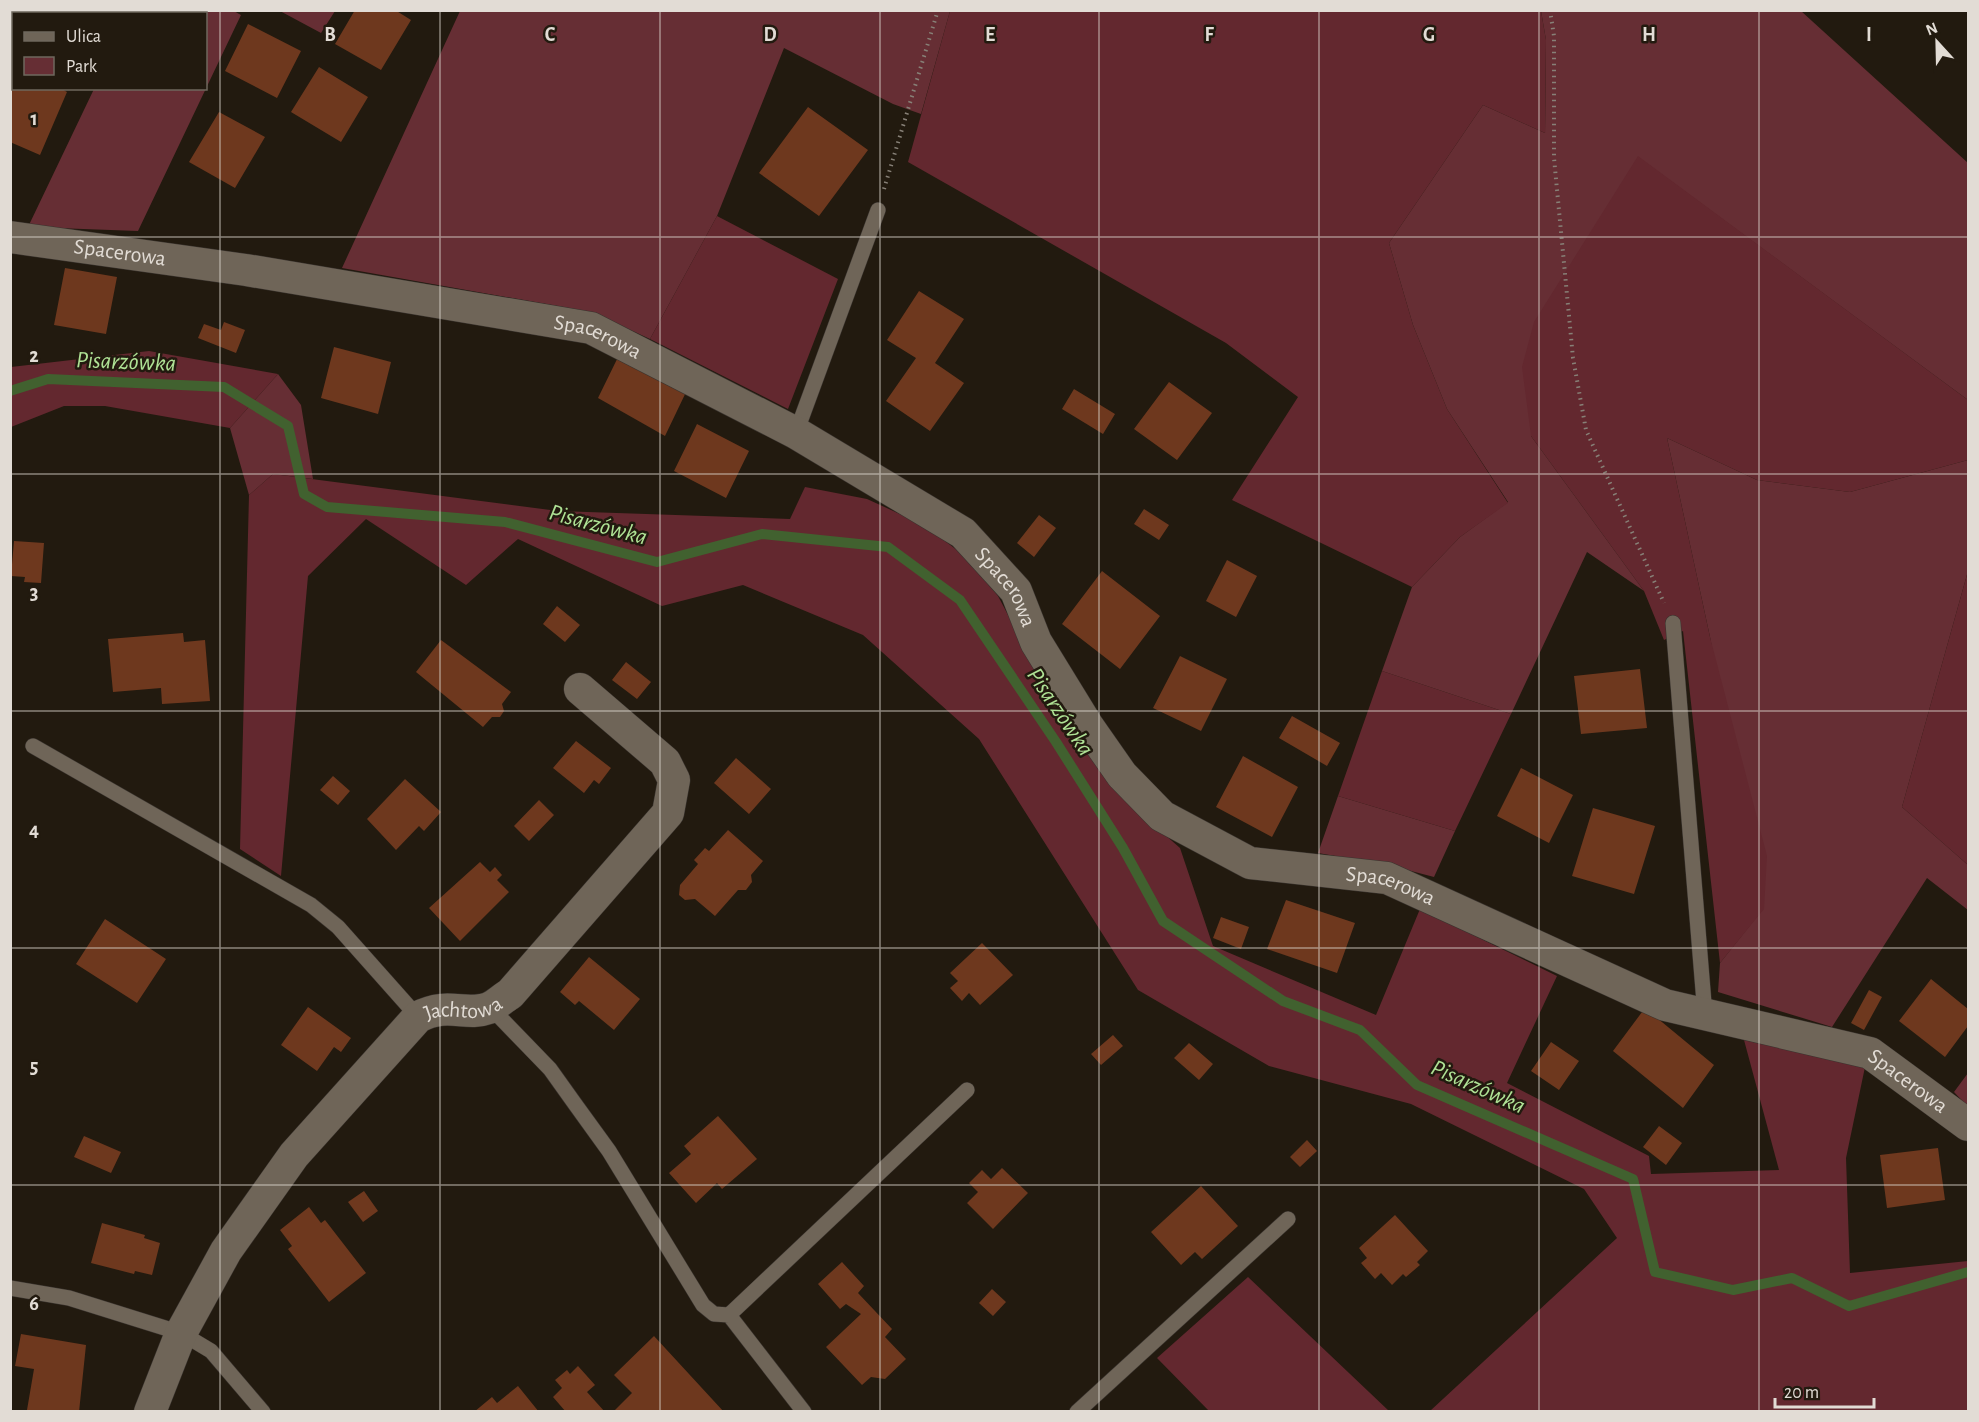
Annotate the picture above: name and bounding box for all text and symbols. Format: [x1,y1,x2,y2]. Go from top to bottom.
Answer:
legend [12,12,207,90]
north arrow [1907,12,1967,72]
text: N [1924,20,1940,39]
text: B [324,25,336,45]
text: C [545,25,556,45]
text: D [763,25,777,45]
text: E [985,25,995,45]
text: F [1204,25,1214,45]
text: G [1423,25,1435,45]
text: H [1642,25,1656,45]
text: I [1866,25,1872,45]
text: Ulica [66,28,101,46]
text: Park [66,58,98,76]
text: 1 [30,109,38,129]
street label: Spacerowa [73,235,167,270]
street label: Spacerowa [552,311,645,363]
text: 2 [29,346,39,366]
water label: Pisarzówka [75,348,177,376]
water label: Pisarzówka [546,500,650,550]
street label: Spacerowa [971,543,1040,630]
text: 3 [30,583,38,603]
water label: Pisarzówka [1022,664,1098,760]
text: 4 [29,820,39,840]
street label: Spacerowa [1345,863,1438,909]
street label: Jachtowa [421,992,506,1024]
street label: Spacerowa [1864,1045,1952,1117]
water label: Pisarzówka [1427,1056,1529,1118]
text: 5 [30,1057,38,1077]
text: 6 [29,1294,39,1314]
scale bar [1775,1371,1874,1409]
text: 20 m [1784,1384,1819,1402]

